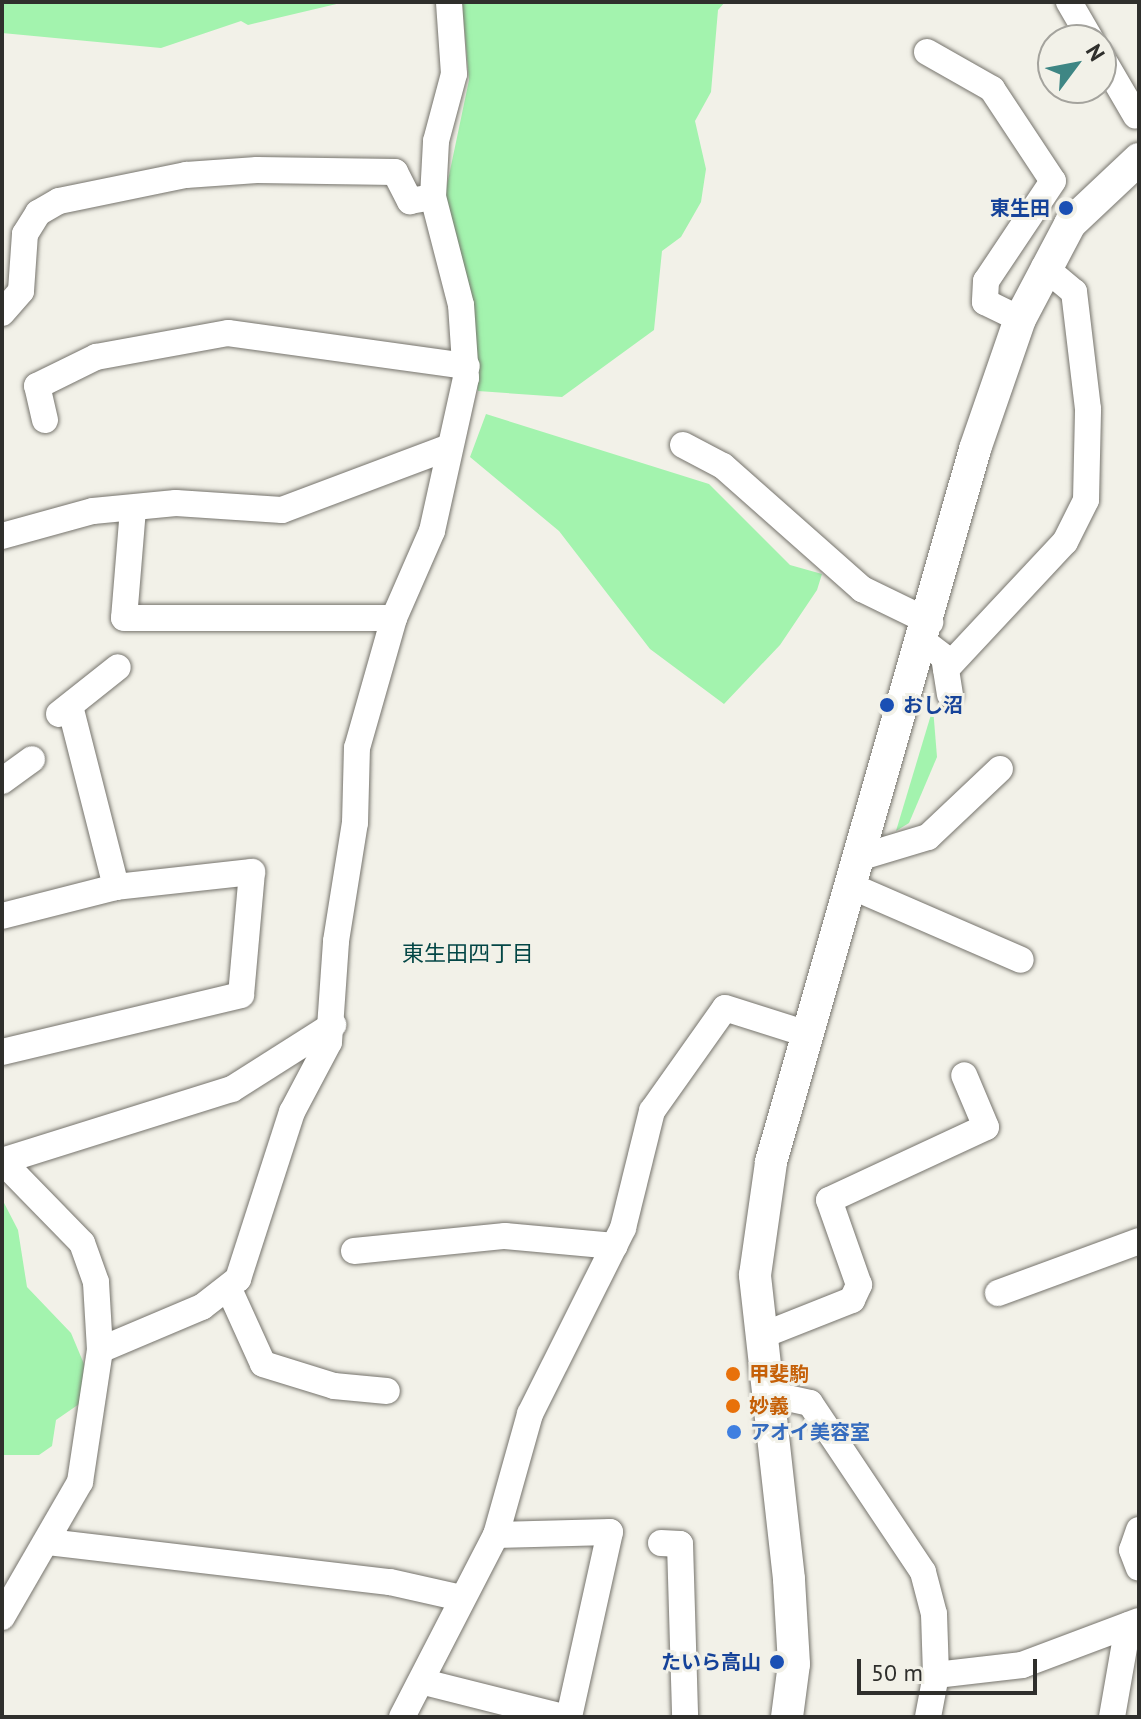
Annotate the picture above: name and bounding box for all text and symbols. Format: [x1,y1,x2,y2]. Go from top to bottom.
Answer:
north arrow [1037,24,1117,104]
text: N [1080,39,1111,66]
place label: 東生田 [990,196,1050,220]
marker: 東生田 [1057,199,1075,217]
place label: おし沼 [903,693,963,717]
marker: おし沼 [878,696,896,714]
district label: 東生田四丁目 [402,941,534,967]
place label: 甲斐駒 [749,1362,809,1386]
marker: 甲斐駒 [724,1365,742,1383]
place label: 妙義 [749,1394,789,1418]
marker: 妙義 [724,1397,742,1415]
place label: アオイ美容室 [750,1420,870,1444]
marker: アオイ美容室 [725,1423,743,1441]
scale bar [861,1643,1041,1693]
place label: たいら高山 [661,1650,761,1674]
marker: たいら高山 [768,1653,786,1671]
text: 50 m [871,1657,923,1688]

